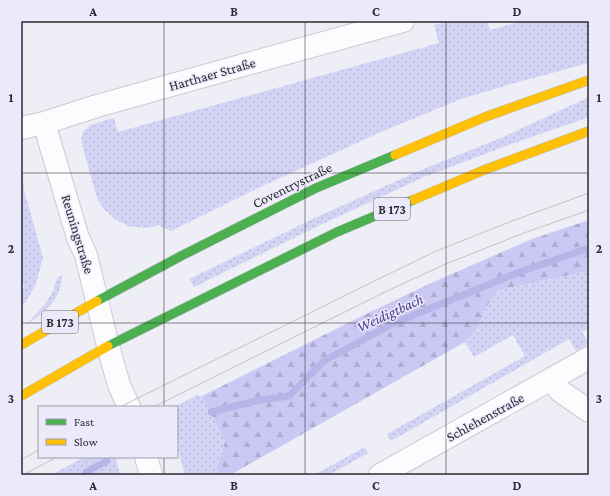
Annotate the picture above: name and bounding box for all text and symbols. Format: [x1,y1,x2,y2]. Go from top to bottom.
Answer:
text: A [88,4,97,19]
text: B [230,4,238,19]
text: C [372,4,380,19]
text: D [513,4,522,19]
street label: Harthaer Straße [167,54,257,94]
text: 1 [9,90,14,105]
text: 1 [597,90,602,105]
street label: Coventrystraße [250,159,334,211]
street label: Reuningstraße [58,193,98,275]
road number: B 173 [374,198,410,220]
text: 2 [8,241,15,256]
text: 2 [596,241,603,256]
water label: Weidigtbach [354,291,426,336]
road number: B 173 [42,311,78,333]
street label: Schlehenstraße [443,389,527,445]
text: 3 [8,391,14,406]
text: 3 [596,391,602,406]
legend [38,406,178,458]
text: Fast [74,415,95,429]
text: Slow [74,435,98,449]
text: A [88,478,97,493]
text: B [230,478,238,493]
text: C [372,478,380,493]
text: D [513,478,522,493]

